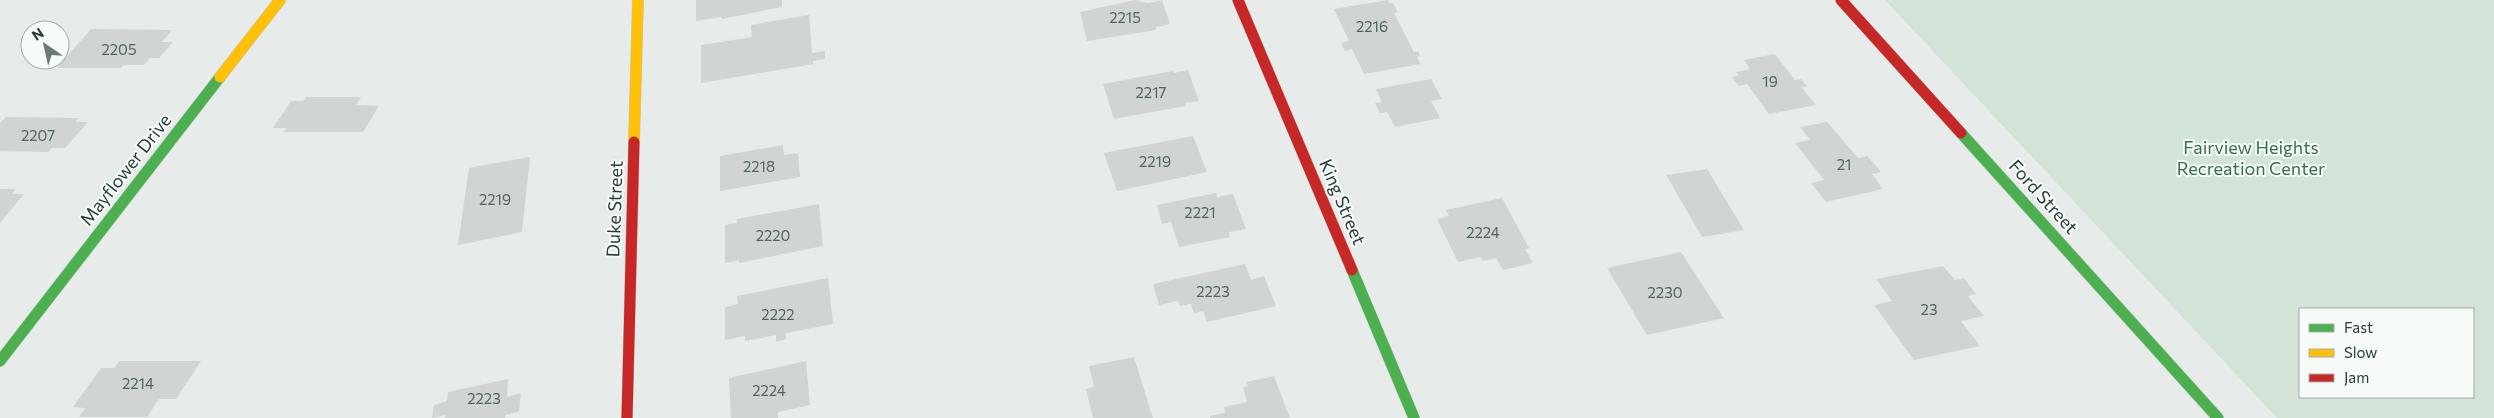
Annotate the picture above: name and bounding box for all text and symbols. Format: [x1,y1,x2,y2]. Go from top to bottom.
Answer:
house number: 2215 [1109,8,1141,26]
house number: 2216 [1356,17,1388,35]
north arrow [20,20,70,70]
text: N [28,24,47,44]
house number: 2205 [102,40,137,58]
house number: 19 [1762,72,1778,90]
house number: 2217 [1136,83,1167,101]
street label: Mayflower Drive [75,109,176,230]
house number: 2207 [21,126,55,144]
park label: Fairview Heights Recreation Center [2177,136,2325,179]
house number: 2219 [1139,152,1171,170]
street label: King Street [1315,155,1371,248]
house number: 21 [1837,155,1851,173]
street label: Ford Street [2005,155,2083,238]
house number: 2218 [743,157,775,175]
street label: Duke Street [601,160,627,258]
house number: 2219 [479,190,511,208]
house number: 2221 [1184,203,1216,221]
house number: 2224 [1466,223,1500,241]
house number: 2220 [756,226,790,244]
house number: 2223 [1196,282,1230,300]
house number: 2230 [1648,283,1682,301]
house number: 23 [1921,300,1937,318]
house number: 2222 [761,305,795,323]
legend [2299,308,2474,398]
text: Fast [2344,318,2373,336]
text: Slow [2344,343,2377,361]
text: Jam [2344,368,2369,386]
house number: 2214 [122,374,154,392]
house number: 2224 [752,381,786,399]
house number: 2223 [467,389,501,407]

